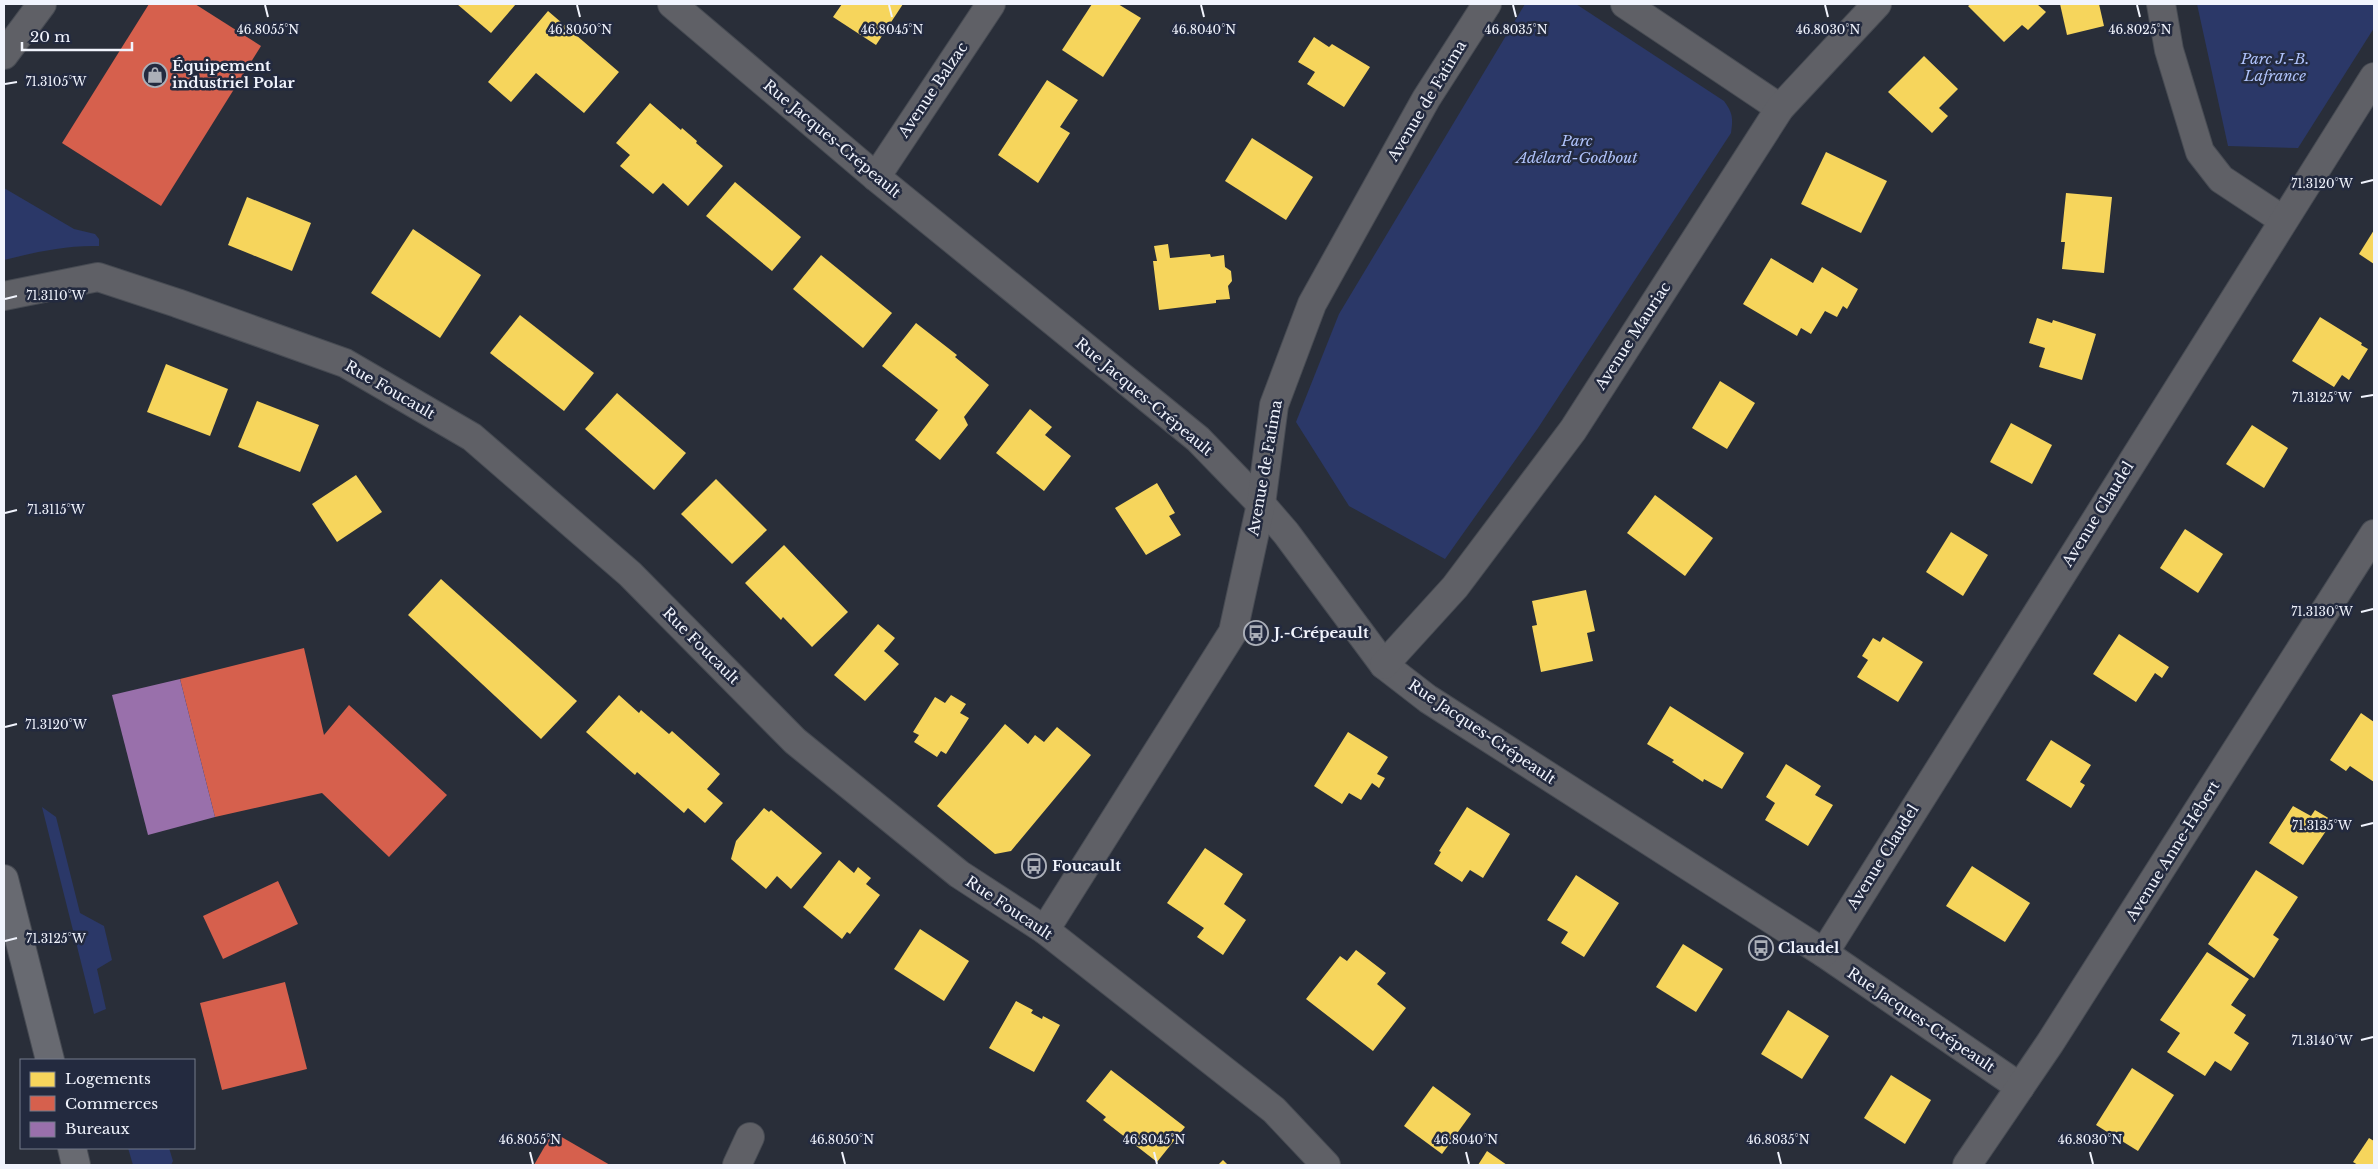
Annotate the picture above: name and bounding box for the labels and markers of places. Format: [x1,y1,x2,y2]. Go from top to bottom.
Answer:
place label: Équipement industriel Polar [172,56,295,92]
shop icon: Équipement industriel Polar [142,62,168,88]
bus stop icon: J.-Crépeault [1243,620,1269,646]
place label: J.-Crépeault [1271,623,1369,642]
bus stop icon: Foucault [1021,853,1047,879]
place label: Foucault [1052,856,1121,875]
bus stop icon: Claudel [1748,935,1774,961]
place label: Claudel [1778,938,1840,957]

